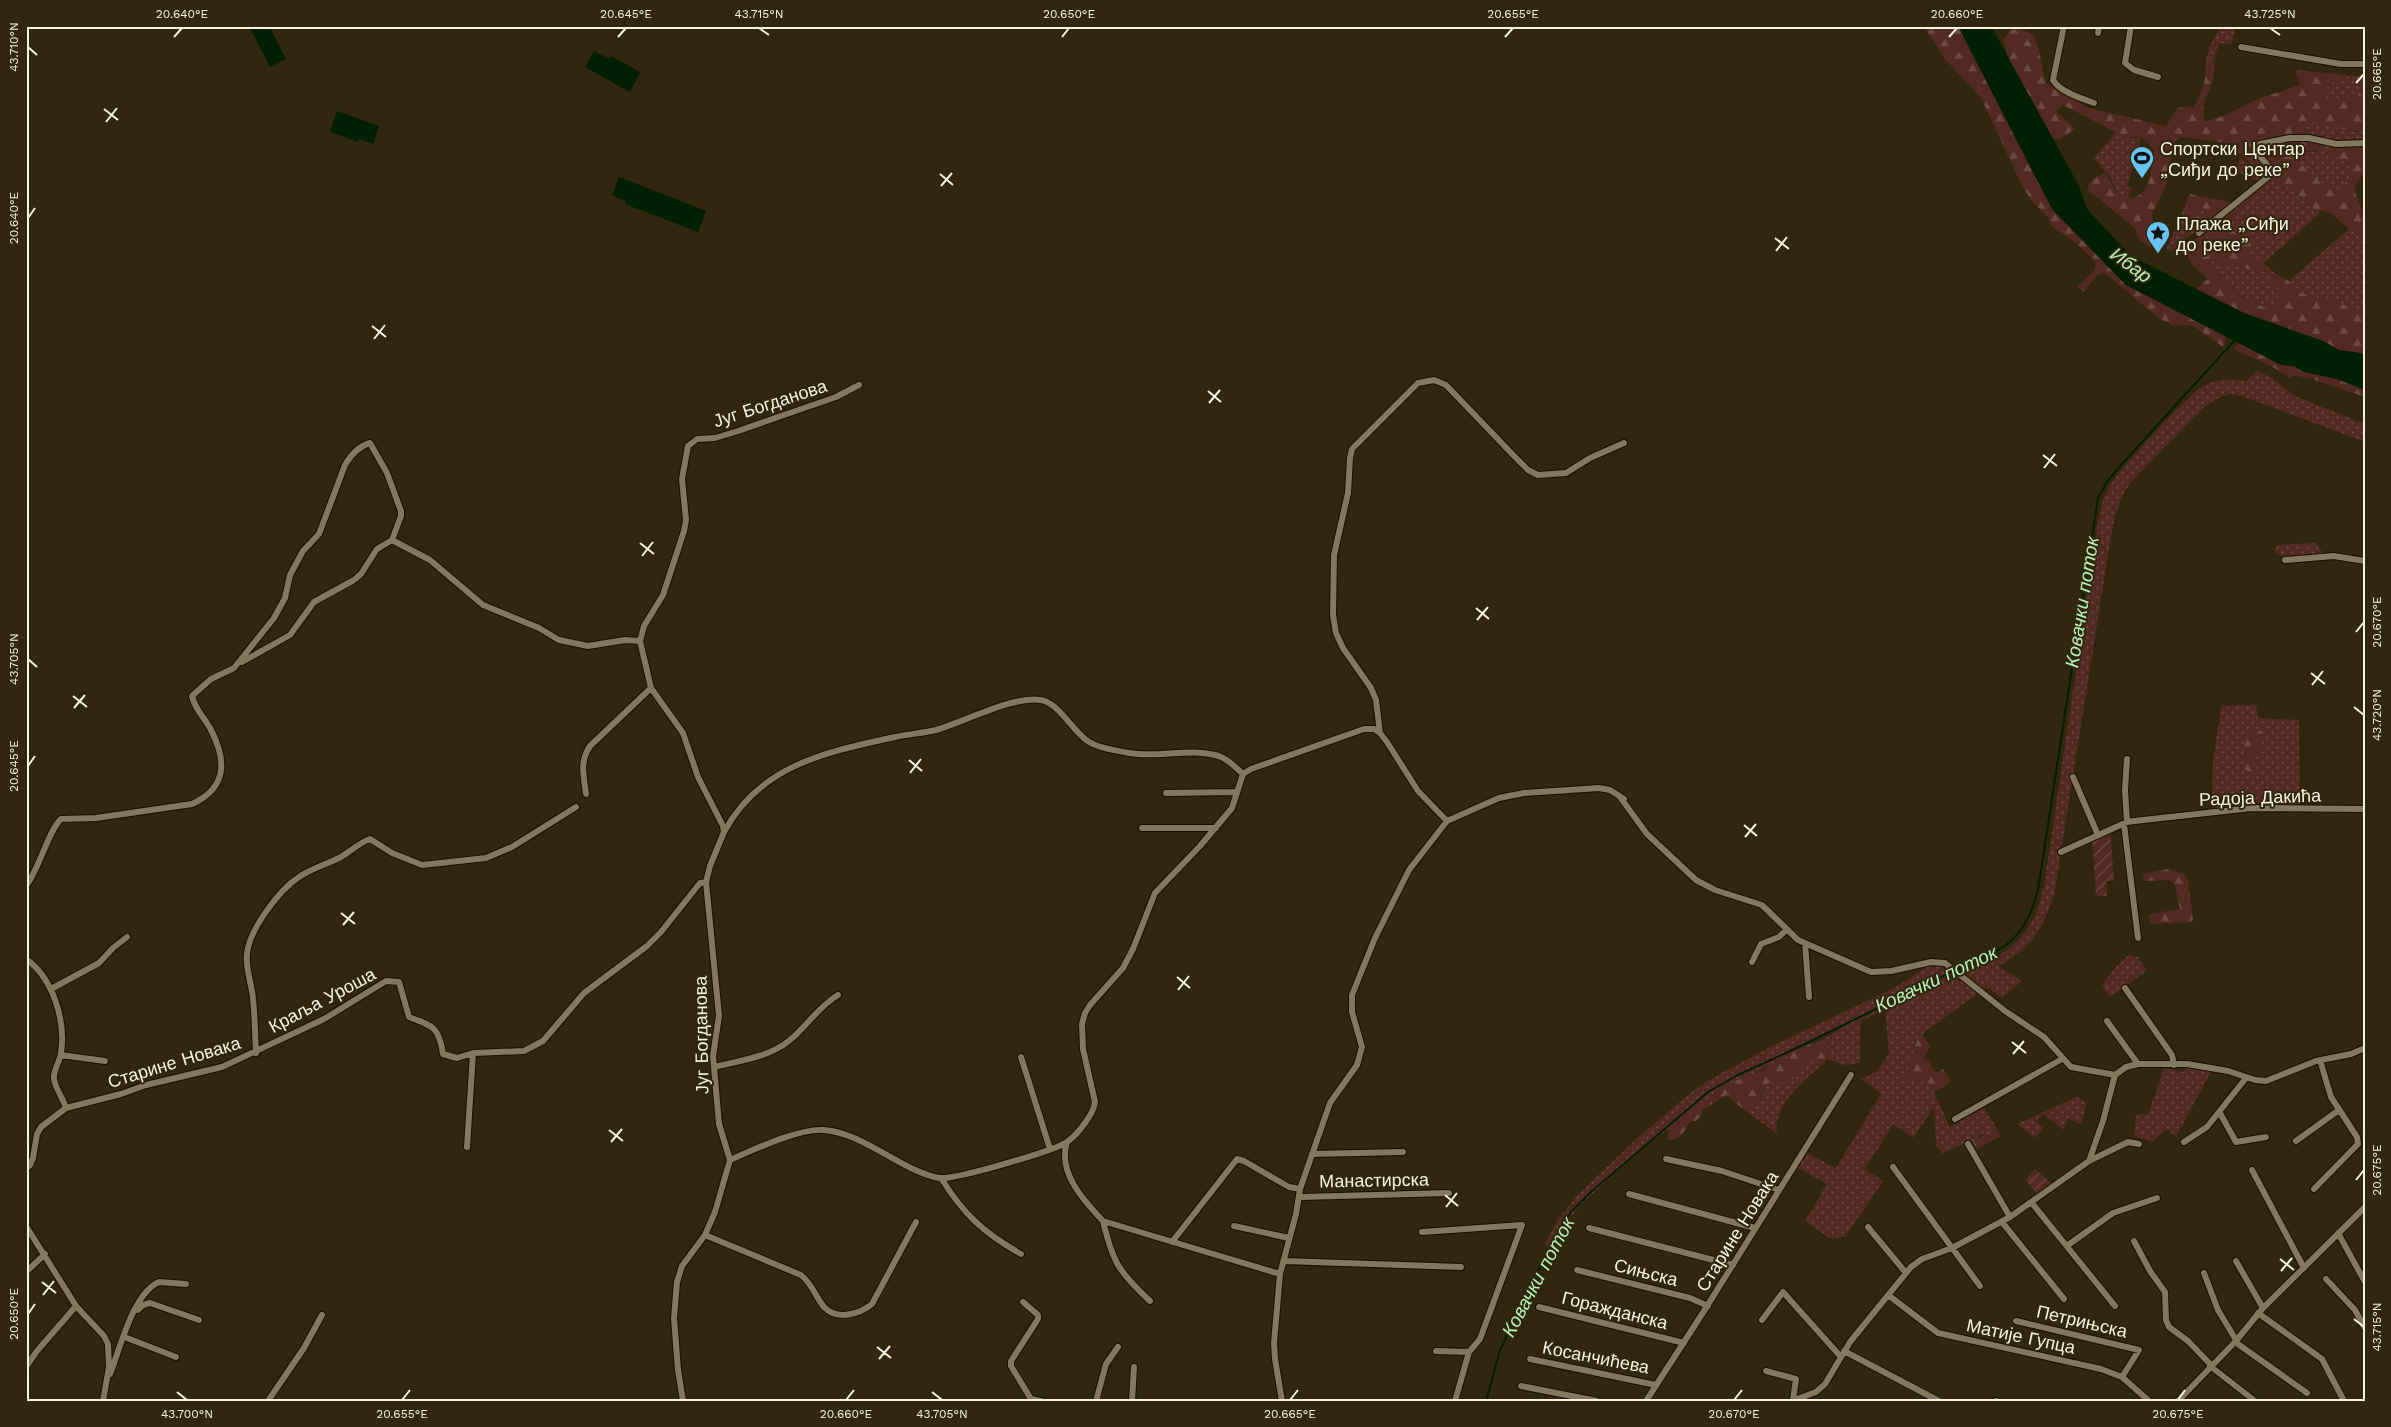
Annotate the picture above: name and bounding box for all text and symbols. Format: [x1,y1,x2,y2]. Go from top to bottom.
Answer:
text: 20.640°E [156,7,209,21]
text: 20.645°E [600,7,652,21]
text: 43.715°N [734,7,784,21]
text: 20.650°E [1043,7,1095,21]
text: 20.655°E [1487,7,1539,21]
text: 20.660°E [1931,7,1984,21]
text: 43.725°N [2244,7,2296,21]
text: 43.710°N [7,22,21,72]
text: 20.665°E [2370,48,2384,100]
place label: Спортски Центар „Сиђи до реке” [2160,138,2305,180]
sports icon: Спортски Центар „Сиђи до реке” [2129,145,2155,179]
text: 20.640°E [7,191,21,244]
place label: Плажа „Сиђи до реке” [2176,213,2289,255]
place icon: Плажа „Сиђи до реке” [2145,220,2171,254]
water label: Ибар [2106,242,2156,288]
street label: Југ Богданова [711,374,830,431]
water label: Ковачки поток [2060,534,2104,669]
text: 20.670°E [2370,596,2384,648]
text: 43.705°N [7,633,21,685]
text: 43.720°N [2370,689,2384,741]
text: 20.645°E [7,740,21,792]
street label: Радоја Дакића [2199,784,2322,810]
water label: Ковачки поток [1871,940,2002,1017]
street label: Краља Уроша [265,963,380,1037]
street label: Југ Богданова [689,975,713,1094]
street label: Старине Новака [105,1032,244,1092]
text: 20.675°E [2370,1144,2384,1196]
street label: Старине Новака [1692,1166,1783,1295]
street label: Манастирска [1319,1169,1430,1191]
water label: Ковачки поток [1497,1212,1580,1341]
street label: Сињска [1612,1254,1681,1290]
street label: Горажданска [1560,1287,1671,1334]
text: 20.650°E [7,1288,21,1340]
street label: Петрињска [2035,1300,2130,1342]
text: 43.715°N [2370,1302,2384,1352]
street label: Матије Гупца [1965,1314,2078,1358]
street label: Косанчићева [1541,1336,1652,1378]
text: 43.700°N [161,1407,213,1421]
text: 20.655°E [376,1407,428,1421]
text: 20.660°E [820,1407,873,1421]
text: 43.705°N [916,1407,968,1421]
text: 20.665°E [1264,1407,1316,1421]
text: 20.670°E [1708,1407,1760,1421]
text: 20.675°E [2152,1407,2204,1421]

